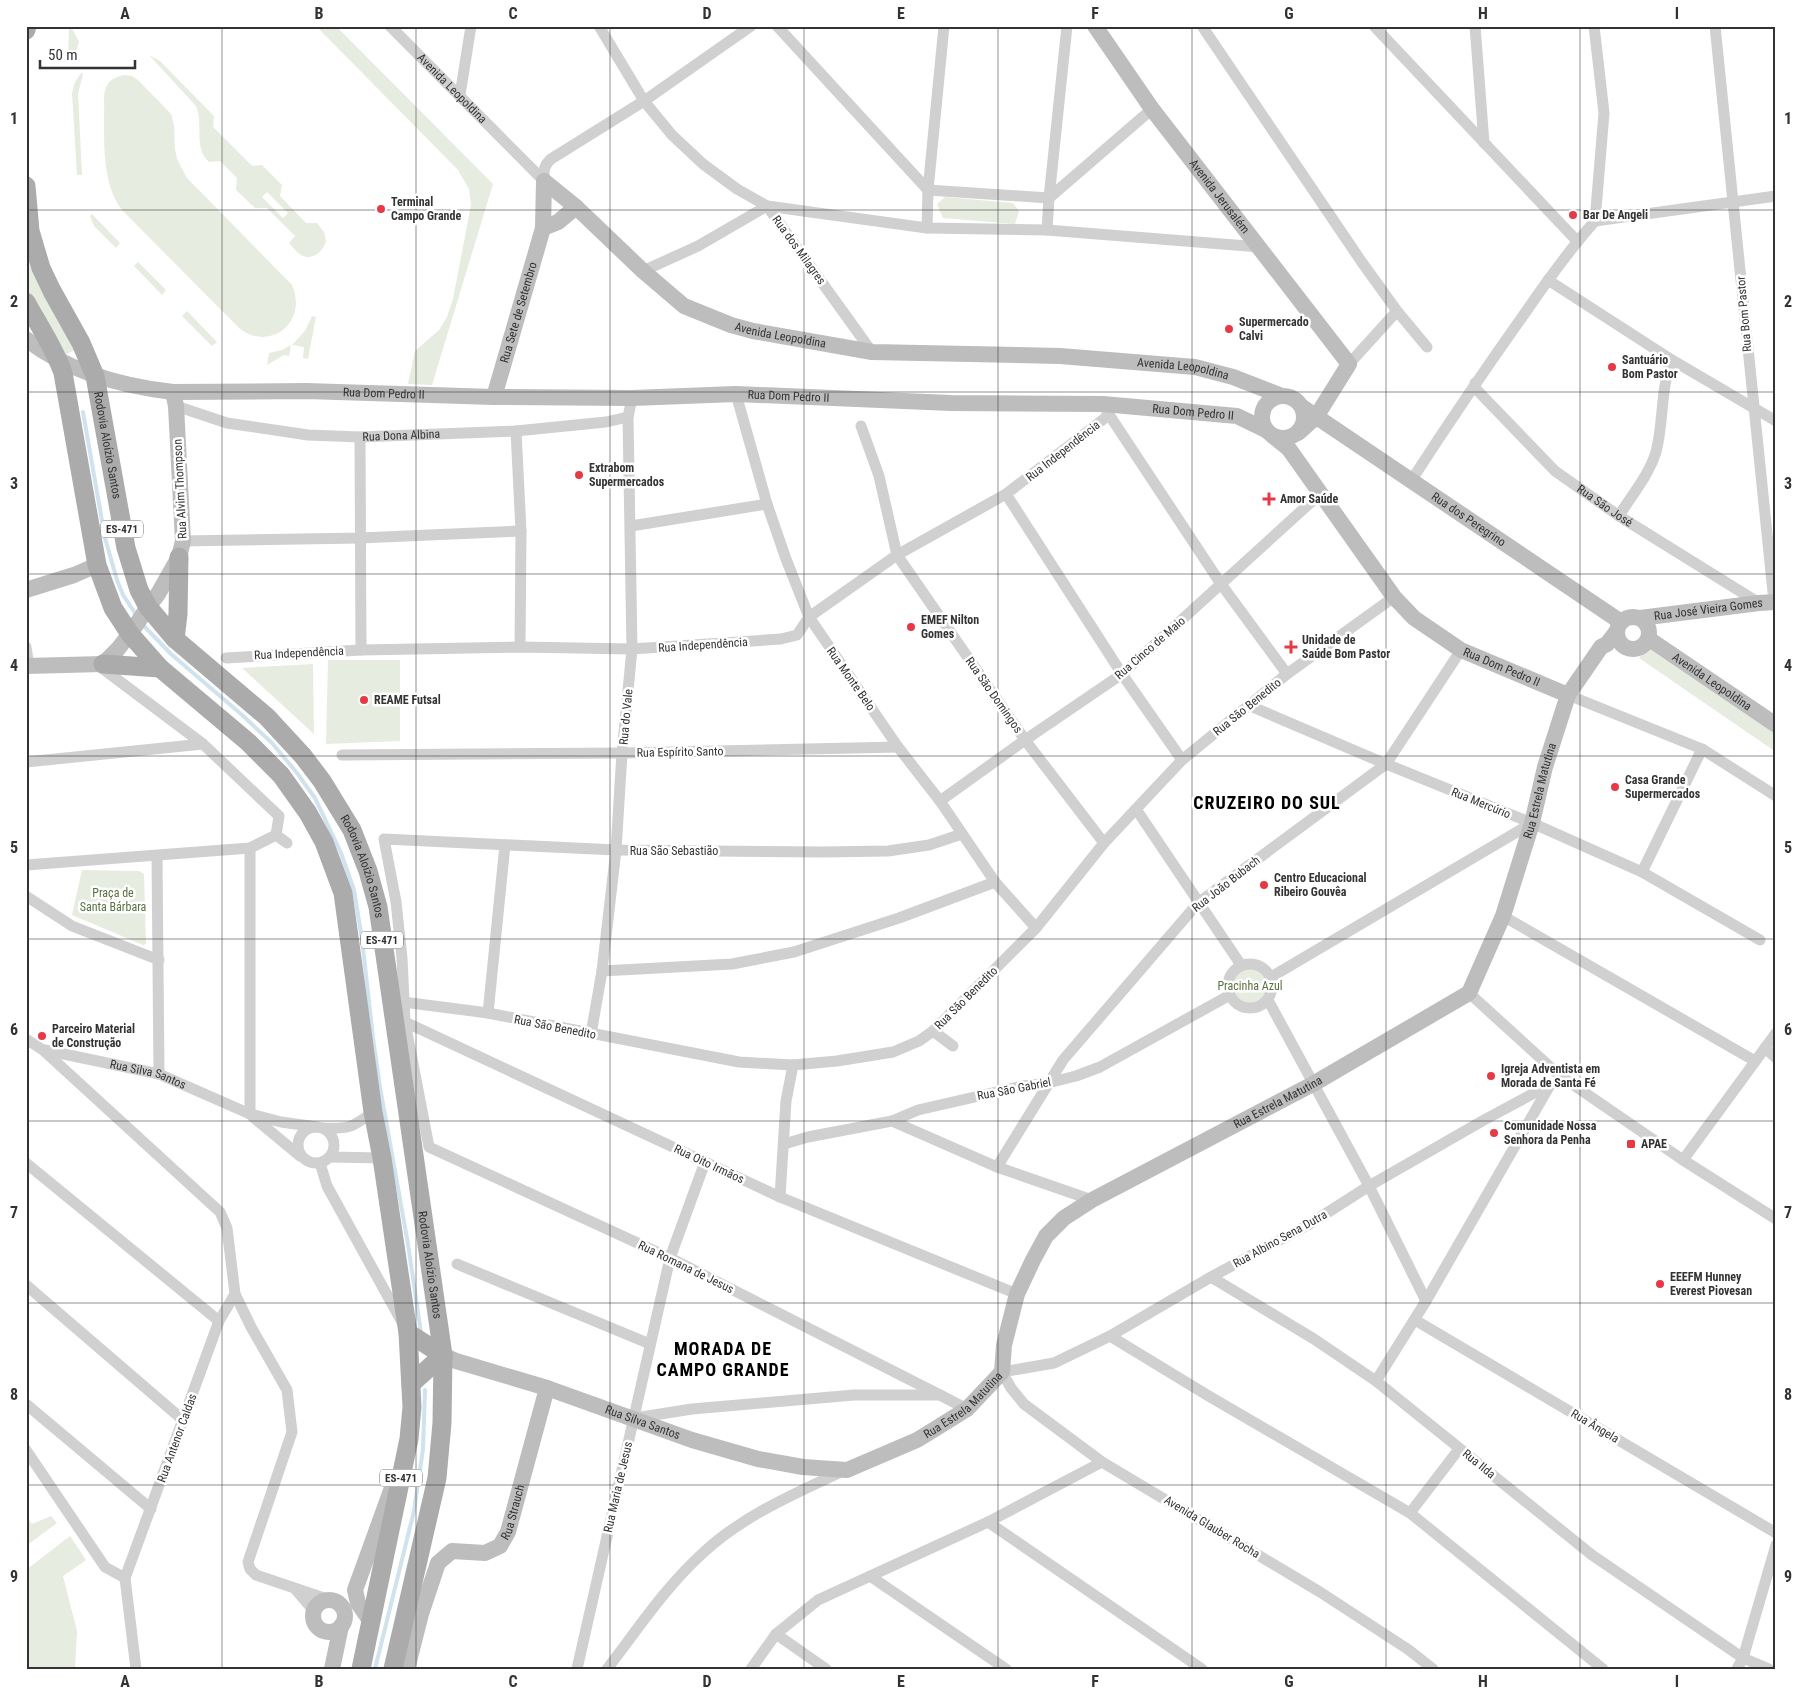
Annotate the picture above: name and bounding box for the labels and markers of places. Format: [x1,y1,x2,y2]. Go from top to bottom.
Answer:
place label: Terminal Campo Grande [391,195,461,223]
marker: Terminal Campo Grande [375,203,387,215]
place label: Bar De Angeli [1583,208,1648,222]
marker: Bar De Angeli [1567,209,1579,221]
place label: Supermercado Calvi [1239,315,1309,343]
marker: Supermercado Calvi [1223,323,1235,335]
place label: Santuário Bom Pastor [1622,353,1678,381]
marker: Santuário Bom Pastor [1606,361,1618,373]
place label: Extrabom Supermercados [589,461,665,489]
marker: Extrabom Supermercados [573,469,585,481]
marker: Amor Saúde [1262,492,1276,506]
place label: Amor Saúde [1280,492,1338,506]
place label: EMEF Nilton Gomes [921,613,979,641]
marker: EMEF Nilton Gomes [905,621,917,633]
place label: Unidade de Saúde Bom Pastor [1302,633,1390,661]
marker: Unidade de Saúde Bom Pastor [1284,640,1298,654]
place label: REAME Futsal [374,693,441,707]
marker: REAME Futsal [358,694,370,706]
place label: Casa Grande Supermercados [1625,773,1701,801]
marker: Casa Grande Supermercados [1609,781,1621,793]
place label: Centro Educacional Ribeiro Gouvêa [1274,871,1367,899]
marker: Centro Educacional Ribeiro Gouvêa [1258,879,1270,891]
place label: Parceiro Material de Construção [52,1022,135,1050]
marker: Parceiro Material de Construção [36,1030,48,1042]
place label: Igreja Adventista em Morada de Santa Fé [1501,1062,1600,1090]
marker: Igreja Adventista em Morada de Santa Fé [1485,1070,1497,1082]
place label: Comunidade Nossa Senhora da Penha [1504,1119,1597,1147]
marker: Comunidade Nossa Senhora da Penha [1488,1127,1500,1139]
place label: APAE [1641,1137,1667,1151]
marker: APAE [1625,1138,1637,1150]
place label: EEEFM Hunney Everest Piovesan [1670,1270,1752,1298]
marker: EEEFM Hunney Everest Piovesan [1654,1278,1666,1290]

